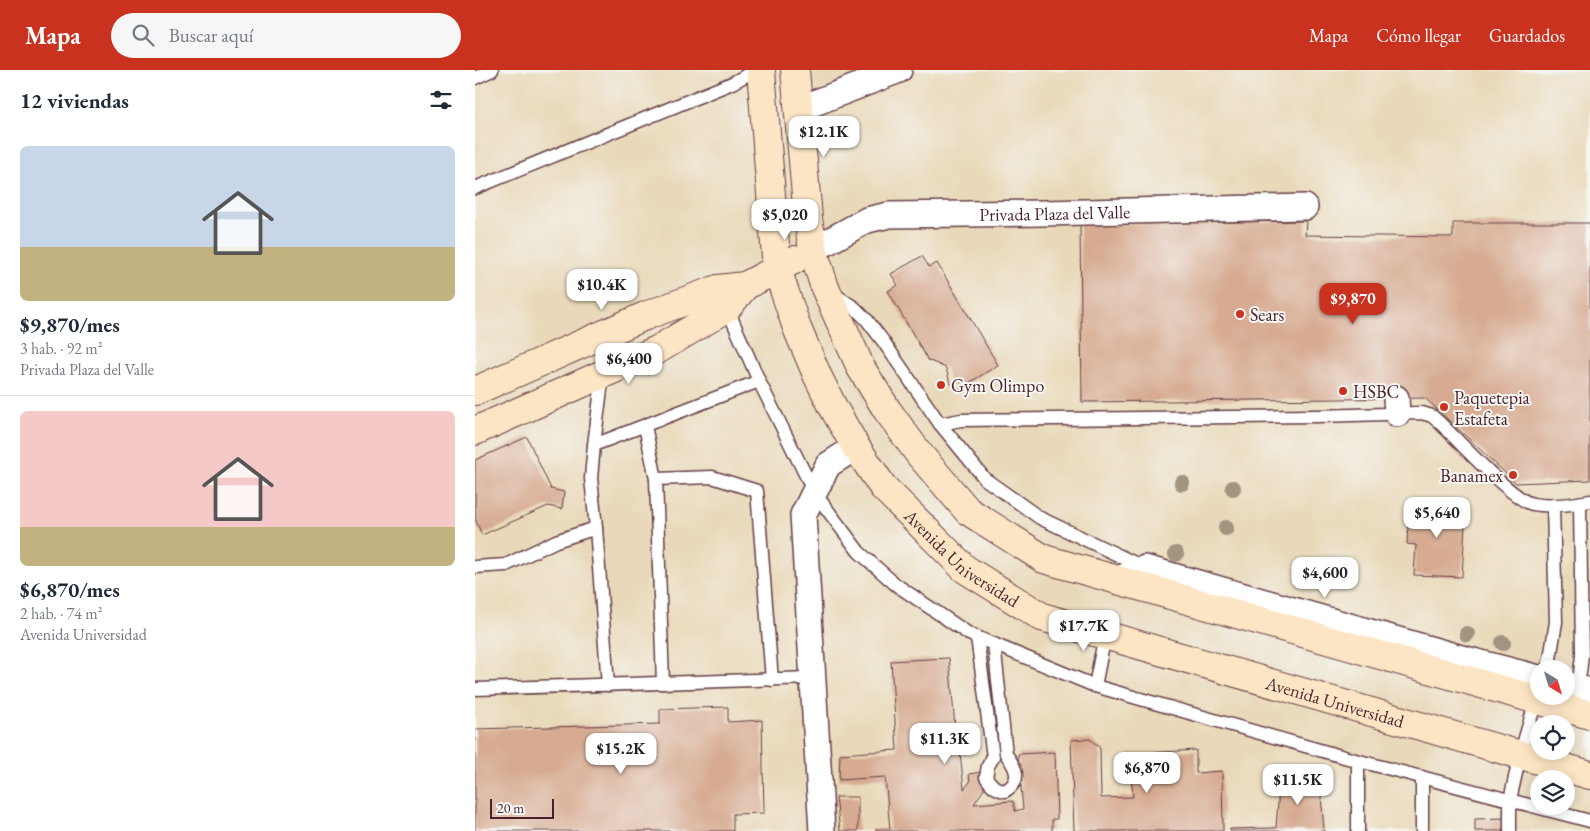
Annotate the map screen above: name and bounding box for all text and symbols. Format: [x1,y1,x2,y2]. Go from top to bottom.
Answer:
search box [111,13,461,58]
text: Mapa [25,20,81,51]
icon: search [129,21,157,49]
text: Buscar aquí [169,23,253,48]
text: Mapa [1309,24,1348,47]
text: Cómo llegar [1376,24,1461,47]
text: Guardados [1489,24,1565,47]
icon: filters [427,86,455,114]
text: 12 viviendas [20,87,129,114]
pin: $12.1K [783,116,865,158]
text: $12.1K [800,121,848,142]
icon: home [193,178,283,268]
pin: $5,020 [744,198,826,241]
street label: Privada Plaza del Valle [979,200,1130,225]
text: $5,020 [762,204,808,225]
pin: $10.4K [561,268,643,311]
text: $10.4K [578,274,626,295]
pin: $9,870 [1312,282,1394,325]
text: $9,870 [1330,288,1376,309]
place label: Sears [1250,303,1285,326]
marker: Sears [1234,308,1246,320]
text: $9,870/mes [20,311,120,338]
text: 3 hab. · 92 m² [20,338,102,359]
pin: $6,400 [588,342,670,385]
text: $6,400 [606,348,652,369]
text: Privada Plaza del Valle [20,359,154,380]
place label: Gym Olimpo [951,374,1044,397]
marker: Gym Olimpo [935,379,947,391]
place label: HSBC [1353,380,1399,403]
marker: HSBC [1337,385,1349,397]
place label: Paquetepia Estafeta [1454,386,1531,430]
marker: Paquetepia Estafeta [1438,401,1450,413]
icon: home [193,444,283,534]
place label: Banamex [1440,464,1503,487]
marker: Banamex [1507,469,1519,481]
pin: $5,640 [1396,496,1478,539]
text: $5,640 [1414,502,1460,523]
street label: Avenida Universidad [899,503,1025,612]
pin: $4,600 [1284,556,1366,599]
text: $4,600 [1302,562,1348,583]
text: $6,870/mes [20,576,120,603]
text: 2 hab. · 74 m² [20,603,102,624]
pin: $17.7K [1043,610,1125,652]
text: $17.7K [1060,615,1108,636]
text: Avenida Universidad [20,624,147,645]
north arrow [1530,660,1575,705]
map controls [1530,660,1575,815]
street label: Avenida Universidad [1262,670,1408,733]
button: locate [1530,715,1575,760]
pin: $11.3K [904,722,986,765]
text: $11.3K [921,728,969,749]
pin: $15.2K [580,732,662,775]
text: $15.2K [597,738,645,759]
pin: $6,870 [1106,752,1188,794]
text: $6,870 [1124,757,1170,778]
pin: $11.5K [1257,764,1339,806]
text: $11.5K [1274,769,1322,790]
button: layers [1530,770,1575,815]
scale bar [490,796,554,819]
text: 20 m [497,799,524,817]

